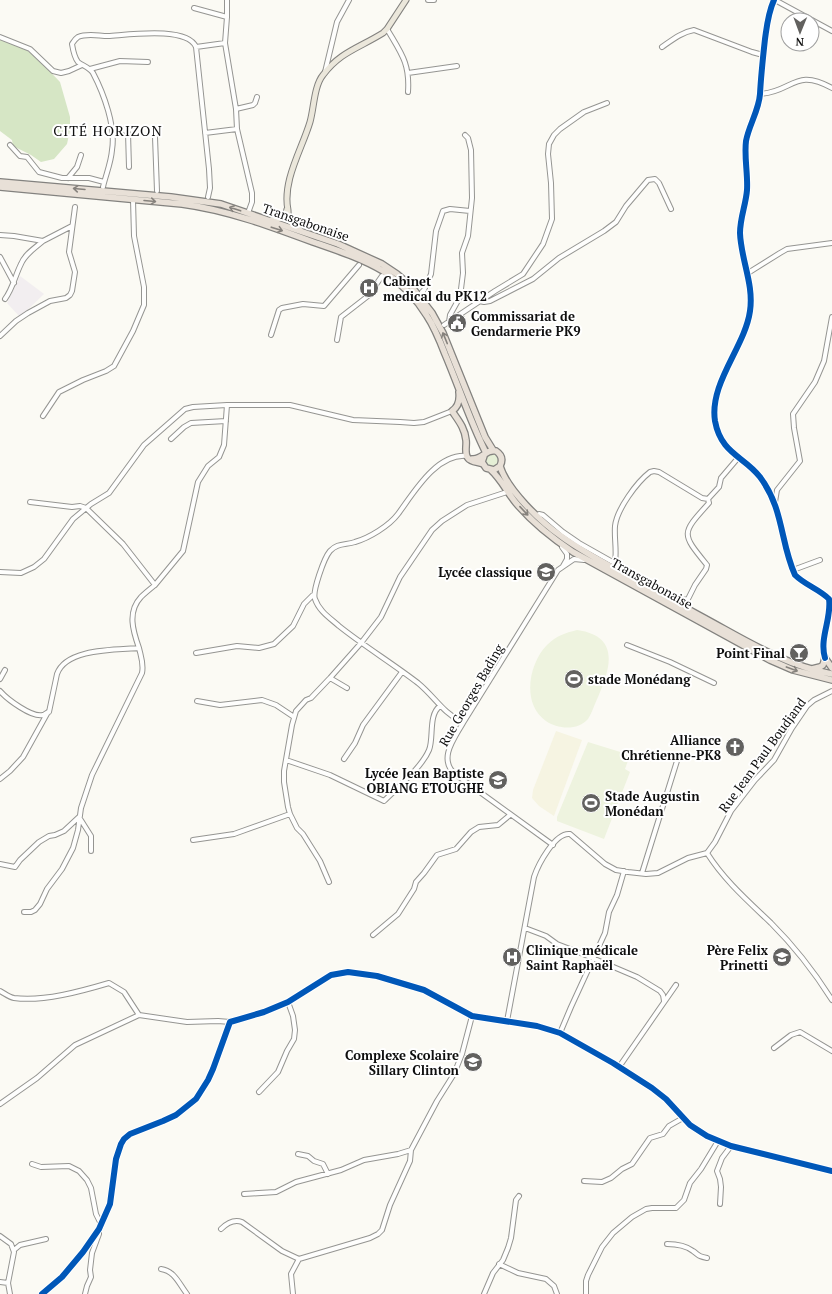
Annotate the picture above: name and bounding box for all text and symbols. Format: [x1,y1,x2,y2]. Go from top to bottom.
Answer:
north arrow [780,12,820,52]
text: N [795,35,804,49]
district label: CITÉ HORIZON [53,121,163,140]
one-way arrow [73,185,86,192]
one-way arrow [143,197,156,205]
street label: Transgabonaise [260,199,352,245]
one-way arrow [229,205,242,212]
one-way arrow [270,226,282,234]
place label: Cabinet medical du PK12 [383,272,487,305]
hospital icon: Cabinet medical du PK12 [358,277,380,299]
place label: Commissariat de Gendarmerie PK9 [471,307,581,340]
public building icon: Commissariat de Gendarmerie PK9 [446,312,468,334]
one-way arrow [440,332,448,344]
one-way arrow [519,506,529,516]
street label: Transgabonaise [608,553,696,613]
school or university icon: Lycée classique [535,561,557,583]
place label: Lycée classique [438,563,532,581]
street label: Rue Georges Bading [434,640,508,750]
bar icon: Point Final [788,642,810,664]
place label: Point Final [716,644,785,662]
one-way arrow [785,666,798,673]
sports icon: stade Monédang [563,668,585,690]
place label: stade Monédang [588,670,691,688]
street label: Rue Jean Paul Boudjand [714,694,810,816]
place label: Alliance Chrétienne-PK8 [621,731,721,764]
church icon: Alliance Chrétienne-PK8 [724,736,746,758]
place label: Lycée Jean Baptiste OBIANG ETOUGHE [365,764,484,797]
school or university icon: Lycée Jean Baptiste OBIANG ETOUGHE [487,769,509,791]
place label: Stade Augustin Monédan [605,787,700,820]
sports icon: Stade Augustin Monédan [580,792,602,814]
place label: Clinique médicale Saint Raphaël [526,941,638,974]
place label: Père Felix Prinetti [707,941,769,974]
hospital icon: Clinique médicale Saint Raphaël [501,946,523,968]
school or university icon: Père Felix Prinetti [771,946,793,968]
place label: Complexe Scolaire Sillary Clinton [345,1046,460,1079]
school or university icon: Complexe Scolaire Sillary Clinton [462,1051,484,1073]

